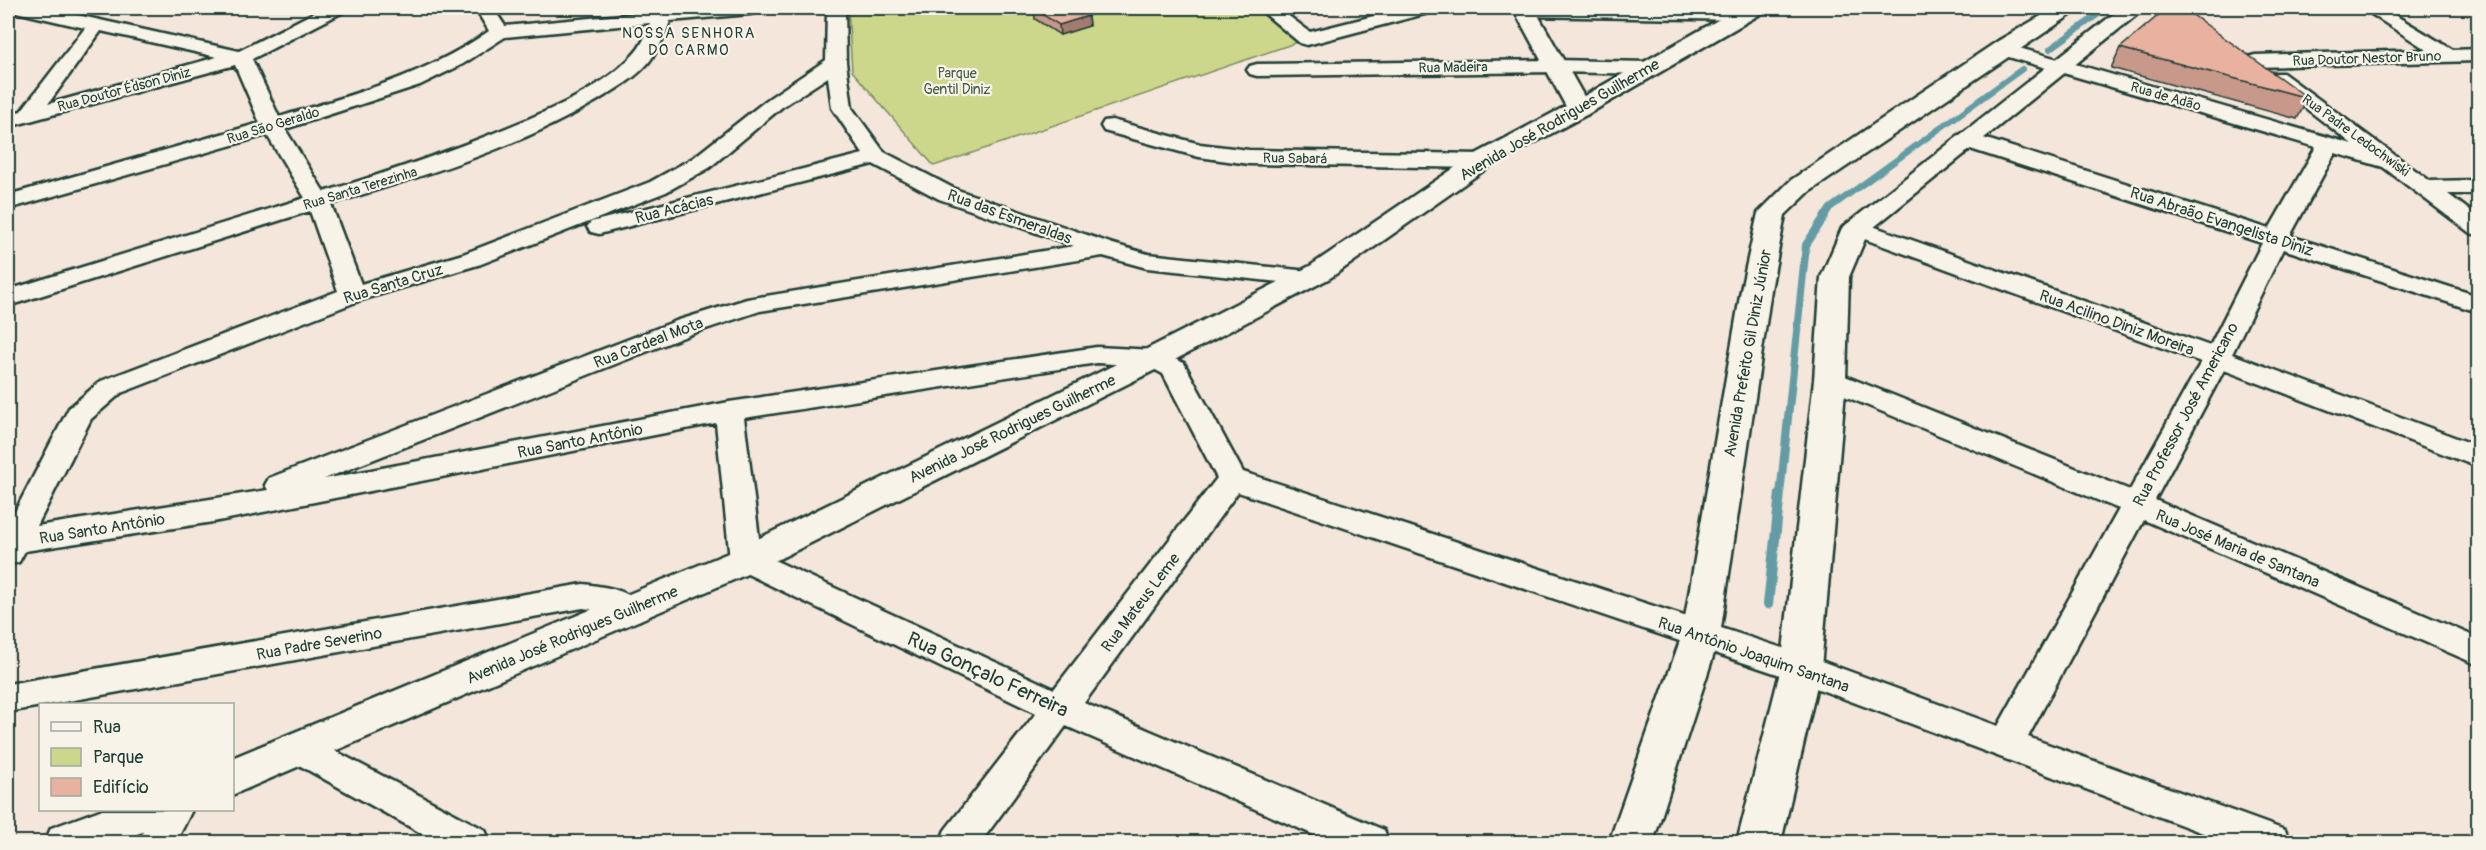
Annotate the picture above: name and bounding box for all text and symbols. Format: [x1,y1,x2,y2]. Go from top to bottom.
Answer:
district label: NOSSA SENHORA DO CARMO [622,24,756,60]
street label: Rua Doutor Nestor Bruno [2292,47,2442,70]
street label: Avenida José Rodrigues Guilherme [1456,54,1663,185]
street label: Rua Madeira [1418,58,1488,77]
street label: Rua Doutor Édson Diniz [55,63,193,115]
park label: Parque Gentil Diniz [923,65,991,98]
street label: Rua de Adão [2129,78,2203,115]
street label: Rua Padre Ledochwiski [2299,91,2413,180]
street label: Rua São Geraldo [225,103,322,148]
street label: Rua Sabará [1263,149,1327,168]
street label: Rua Santa Terezinha [301,163,419,214]
street label: Rua Abraão Evangelista Diniz [2128,183,2316,261]
street label: Rua das Esmeraldas [945,185,1075,249]
street label: Rua Acácias [633,190,715,228]
street label: Avenida Prefeito Gil Diniz Júnior [1720,247,1776,459]
street label: Rua Santa Cruz [341,259,445,309]
street label: Rua Acilino Diniz Moreira [2036,286,2197,360]
street label: Rua Cardeal Mota [591,313,706,373]
street label: Rua Professor José Americano [2129,319,2243,510]
street label: Avenida José Rodrigues Guilherme [906,370,1119,488]
street label: Rua Santo Antônio [516,419,645,463]
street label: Rua José Maria de Santana [2152,505,2323,593]
street label: Rua Santo Antônio [38,509,167,549]
street label: Rua Mateus Leme [1097,549,1185,656]
street label: Avenida José Rodrigues Guilherme [464,581,681,689]
street label: Rua Antônio Joaquim Santana [1655,613,1852,697]
street label: Rua Padre Severino [255,623,384,665]
street label: Rua Gonçalo Ferreira [903,626,1072,723]
legend [39,703,234,811]
text: Rua [93,716,121,739]
text: Parque [93,746,143,769]
text: Edifício [93,776,149,799]

